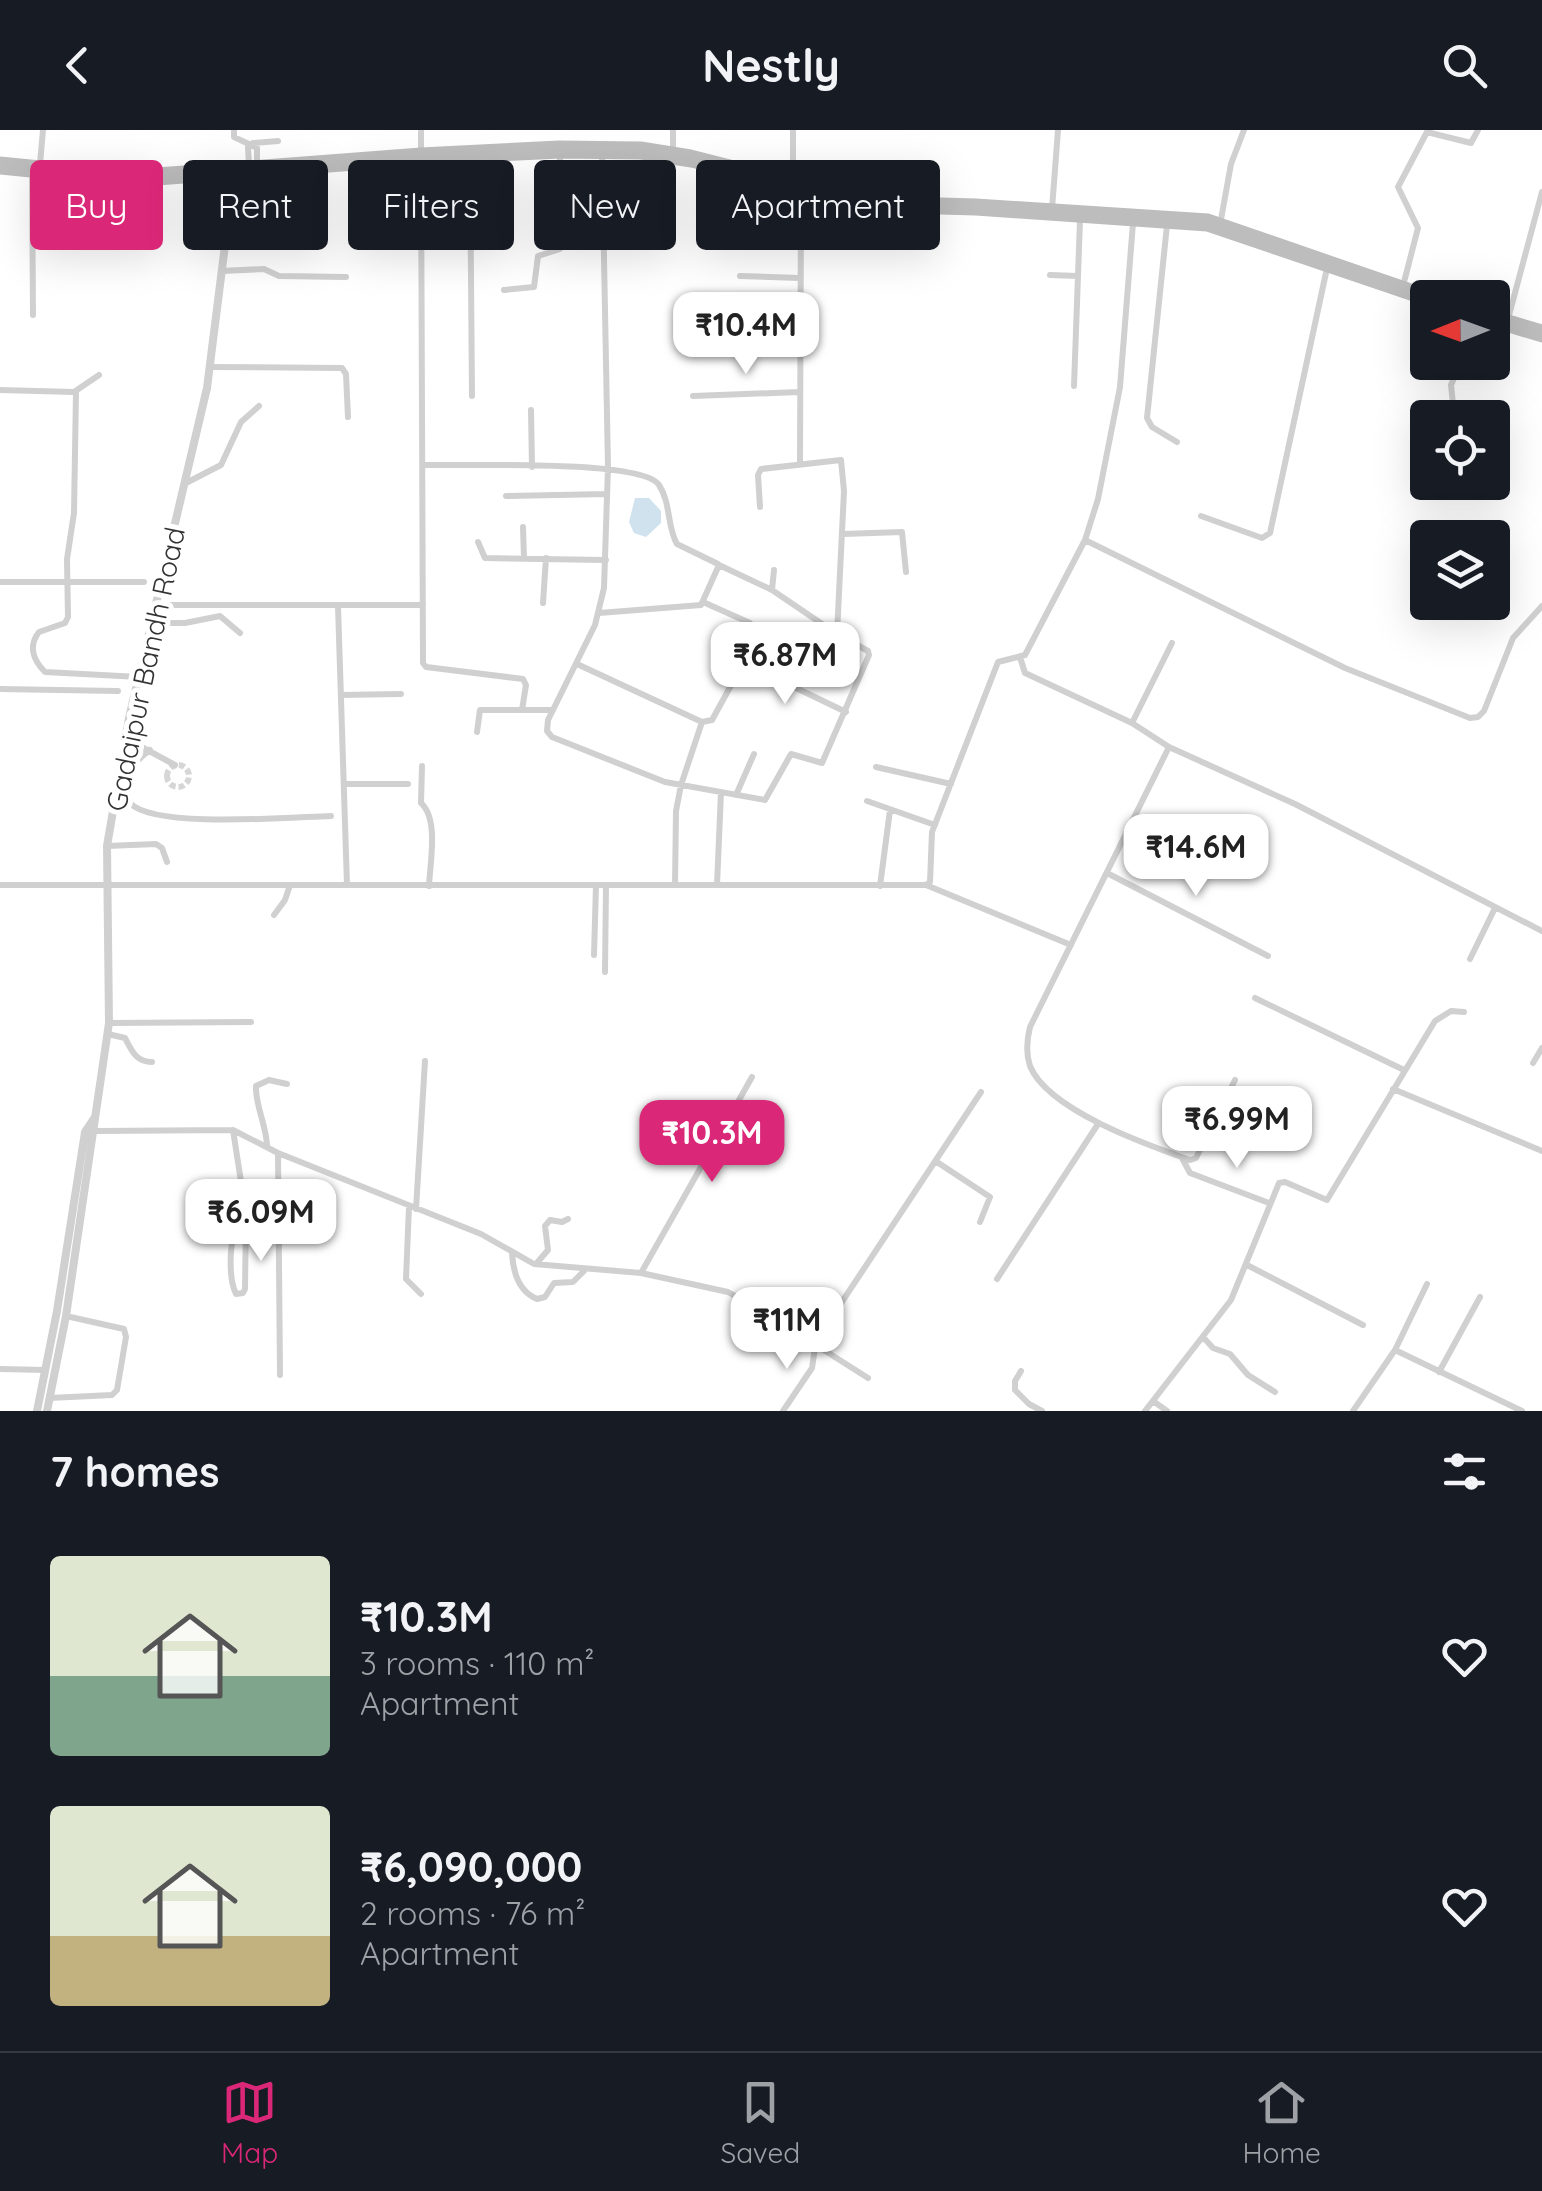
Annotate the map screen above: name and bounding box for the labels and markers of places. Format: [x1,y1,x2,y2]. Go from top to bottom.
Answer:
pin: ₹10.4M [665,292,827,377]
pin: ₹6.87M [704,622,866,707]
pin: ₹14.6M [1115,814,1277,899]
pin: ₹6.99M [1156,1086,1318,1171]
pin: ₹10.3M [631,1100,793,1185]
pin: ₹6.09M [180,1179,342,1264]
pin: ₹11M [728,1287,846,1372]

